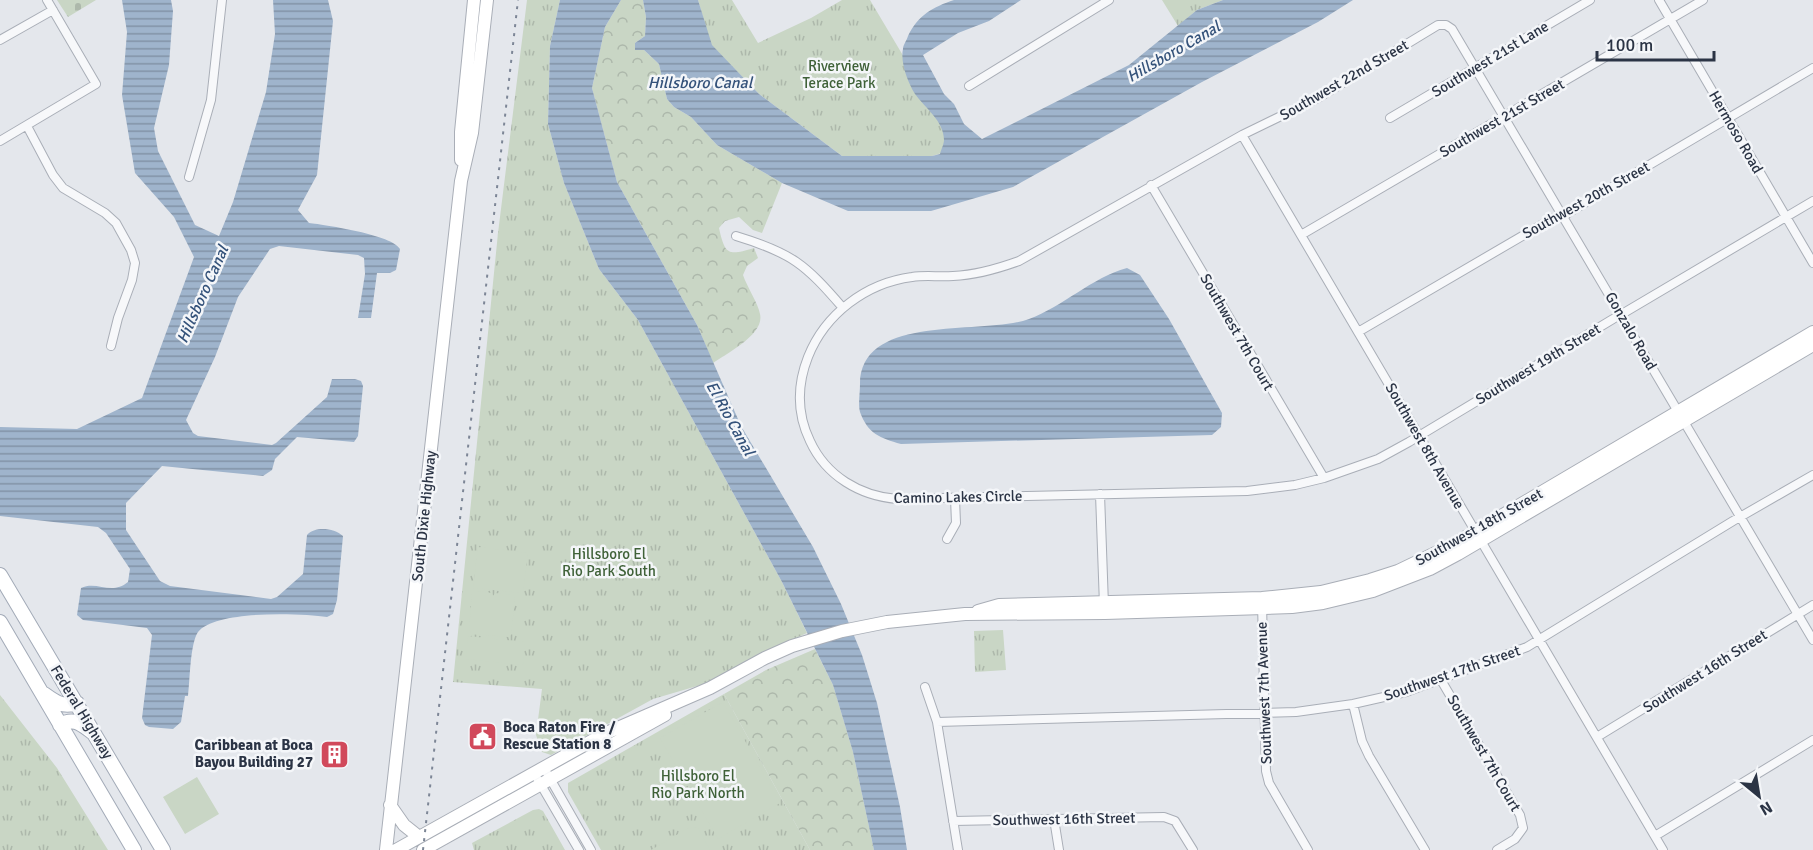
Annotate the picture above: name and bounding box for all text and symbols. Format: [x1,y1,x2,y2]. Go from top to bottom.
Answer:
water label: Hillsboro Canal [1123,16,1225,87]
street label: Southwest 21st Lane [1428,17,1552,101]
scale bar [1597,24,1714,62]
text: 100 m [1606,34,1653,56]
street label: Southwest 22nd Street [1276,36,1412,124]
park label: Riverview Terace Park [802,57,876,92]
water label: Hillsboro Canal [648,73,754,93]
street label: Southwest 21st Street [1436,75,1568,161]
street label: Hermoso Road [1705,87,1767,177]
street label: Southwest 20th Street [1519,158,1653,242]
water label: Hillsboro Canal [172,241,234,346]
street label: Southwest 7th Court [1196,270,1278,394]
street label: Gonzalo Road [1601,289,1661,373]
street label: Southwest 19th Street [1472,320,1604,408]
water label: El Rio Canal [701,378,759,460]
street label: Southwest 8th Avenue [1382,380,1468,512]
street label: South Dixie Highway [408,450,440,582]
street label: Southwest 18th Street [1412,485,1546,569]
street label: Camino Lakes Circle [893,487,1023,507]
park label: Hillsboro El Rio Park South [562,545,656,580]
street label: Southwest 7th Avenue [1253,621,1275,765]
street label: Southwest 16th Street [1640,626,1770,716]
street label: Southwest 17th Street [1382,641,1522,705]
street label: Federal Highway [47,662,117,762]
street label: Southwest 7th Court [1443,691,1525,815]
place label: Boca Raton Fire / Rescue Station 8 [503,718,616,753]
public building icon: Boca Raton Fire / Rescue Station 8 [466,720,498,752]
place label: Caribbean at Boca Bayou Building 27 [194,736,313,771]
building icon: Caribbean at Boca Bayou Building 27 [318,738,350,770]
north arrow [1729,766,1789,826]
park label: Hillsboro El Rio Park North [651,767,745,802]
text: N [1756,797,1776,820]
street label: Southwest 16th Street [992,809,1136,829]

